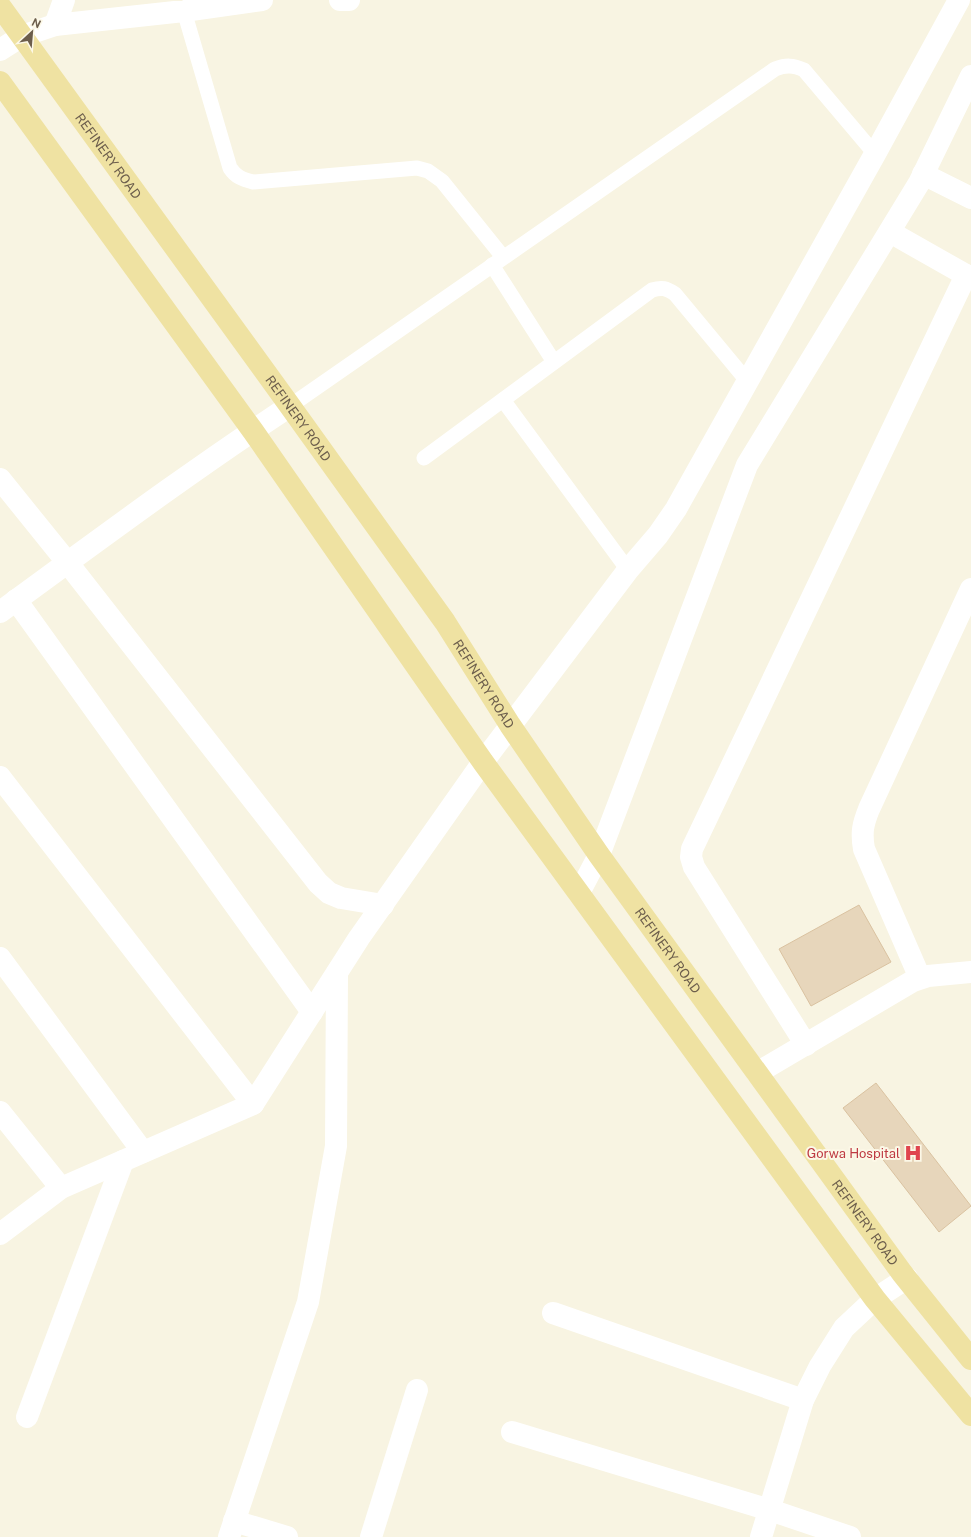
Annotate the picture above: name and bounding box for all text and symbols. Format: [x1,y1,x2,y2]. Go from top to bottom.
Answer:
north arrow [12,12,52,52]
text: N [30,16,43,30]
street label: REFINERY ROAD [72,110,144,202]
street label: REFINERY ROAD [262,373,334,464]
street label: REFINERY ROAD [450,637,517,731]
street label: REFINERY ROAD [632,905,704,996]
hospital icon: Gorwa Hospital [903,1143,923,1163]
place label: Gorwa Hospital [807,1146,900,1161]
street label: REFINERY ROAD [829,1177,901,1268]

